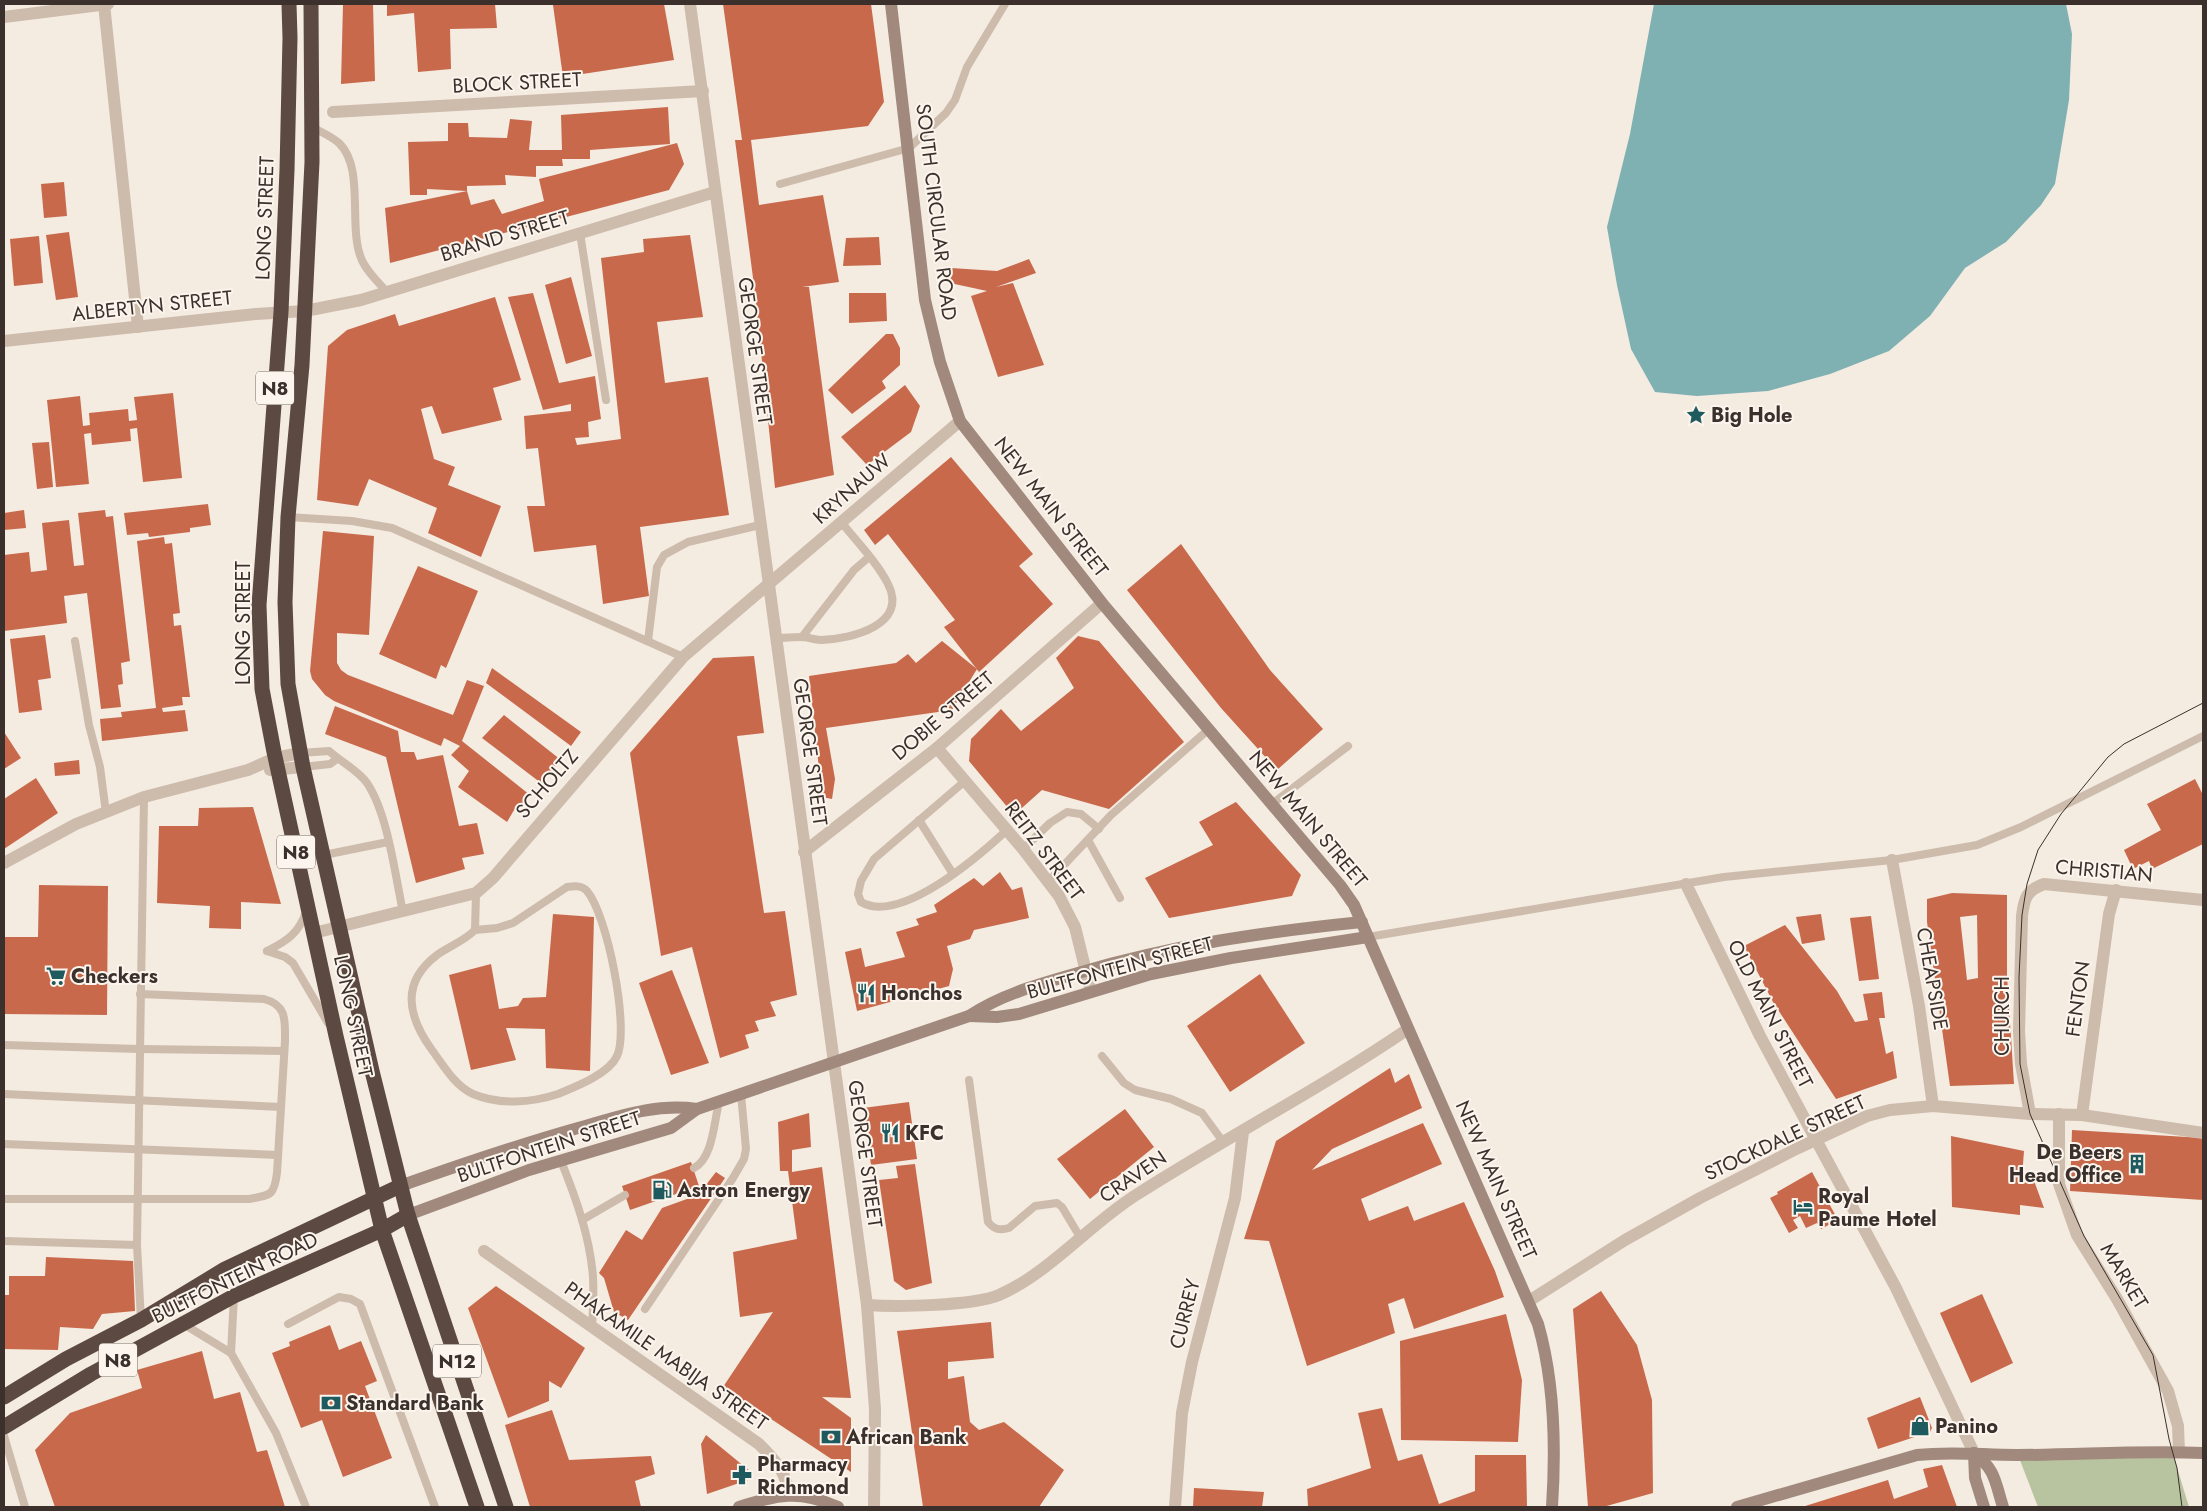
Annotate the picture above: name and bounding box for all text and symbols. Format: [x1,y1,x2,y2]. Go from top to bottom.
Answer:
street label: BLOCK STREET [452,65,583,101]
street label: SOUTH CIRCULAR ROAD [908,102,964,322]
street label: LONG STREET [248,155,282,280]
street label: BRAND STREET [437,202,574,269]
street label: GEORGE STREET [730,275,780,427]
street label: ALBERTYN STREET [70,283,234,329]
road number: N8 [256,372,294,404]
place label: Big Hole [1711,401,1792,430]
place icon: Big Hole [1685,404,1707,426]
street label: NEW MAIN STREET [987,431,1115,584]
street label: KRYNAUW [807,447,897,531]
street label: LONG STREET [229,560,258,685]
street label: DOBIE STREET [886,664,1001,767]
street label: GEORGE STREET [785,676,835,828]
street label: SCHOLTZ [509,743,585,825]
street label: NEW MAIN STREET [1242,744,1374,894]
street label: REITZ STREET [997,796,1091,907]
road number: N8 [277,836,315,869]
street label: CHRISTIAN [2054,852,2154,890]
street label: CHEAPSIDE [1909,925,1955,1033]
street label: BULTFONTEIN STREET [1024,929,1217,1007]
street label: OLD MAIN STREET [1720,935,1820,1094]
street label: LONG STREET [326,952,380,1080]
street label: FENTON [2058,959,2098,1039]
place label: Checkers [71,962,158,991]
supermarket icon: Checkers [45,965,67,987]
street label: CHURCH [1988,976,2017,1056]
place label: Honchos [881,979,962,1008]
restaurant icon: Honchos [855,982,877,1004]
street label: GEORGE STREET [840,1078,890,1230]
street label: STOCKDALE STREET [1700,1088,1871,1188]
street label: NEW MAIN STREET [1448,1096,1544,1265]
street label: BULTFONTEIN STREET [454,1103,645,1190]
place label: KFC [905,1119,944,1148]
restaurant icon: KFC [879,1122,901,1144]
place label: De Beers Head Office [2009,1138,2122,1190]
street label: CRAVEN [1093,1144,1173,1210]
building icon: De Beers Head Office [2126,1153,2148,1175]
place label: Astron Energy [676,1176,811,1205]
fuel station icon: Astron Energy [651,1179,673,1201]
place label: Royal Paume Hotel [1818,1182,1937,1234]
hotel icon: Royal Paume Hotel [1792,1196,1814,1218]
street label: BULTFONTEIN ROAD [147,1225,323,1331]
street label: MARKET [2093,1238,2155,1315]
street label: PHAKAMILE MABIJA STREET [558,1275,774,1438]
street label: CURREY [1162,1275,1208,1352]
road number: N8 [99,1344,137,1376]
road number: N12 [433,1344,481,1378]
place label: Standard Bank [346,1389,484,1418]
bank icon: Standard Bank [320,1392,342,1414]
place label: Panino [1935,1412,1998,1441]
shop icon: Panino [1909,1415,1931,1437]
place label: African Bank [845,1423,967,1452]
bank icon: African Bank [820,1426,842,1448]
place label: Pharmacy Richmond [757,1450,849,1502]
pharmacy icon: Pharmacy Richmond [731,1464,753,1486]

